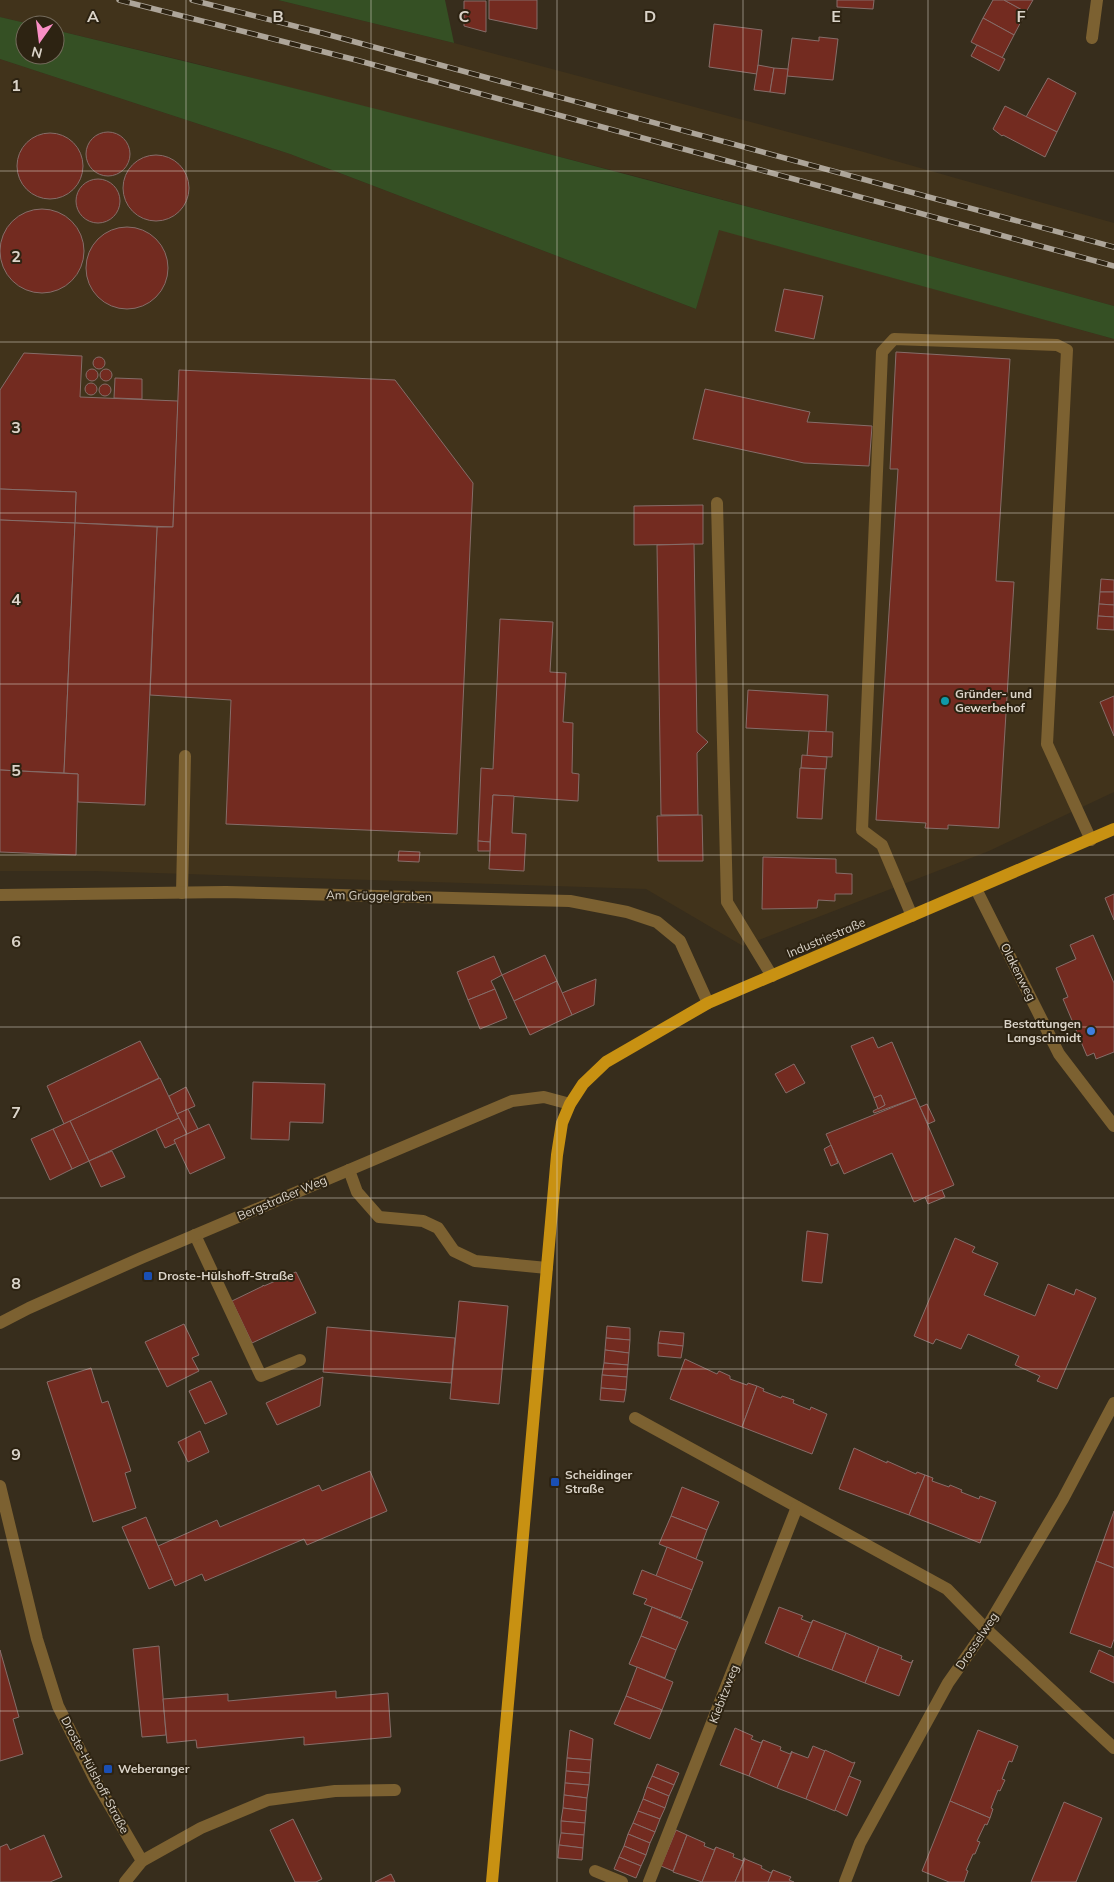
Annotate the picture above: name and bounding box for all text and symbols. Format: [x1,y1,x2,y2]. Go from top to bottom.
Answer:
text: A [87,6,99,26]
text: B [272,6,284,26]
text: C [459,6,470,26]
text: D [644,6,656,26]
text: E [831,6,841,26]
text: F [1016,6,1026,26]
north arrow [15,15,65,65]
text: N [30,43,44,63]
text: 1 [11,75,21,95]
text: 2 [11,246,21,266]
text: 3 [11,417,21,437]
text: 4 [11,589,21,609]
place label: Gründer- und Gewerbehof [955,686,1032,715]
marker: Gründer- und Gewerbehof [939,695,951,707]
text: 5 [11,760,21,780]
street label: Am Grüggelgraben [326,887,432,904]
street label: Industriestraße [784,914,867,961]
text: 6 [11,931,21,951]
street label: Olakenweg [997,940,1039,1003]
place label: Bestattungen Langschmidt [1004,1016,1081,1045]
marker: Bestattungen Langschmidt [1085,1025,1097,1037]
text: 7 [11,1102,21,1122]
street label: Bergstraßer Weg [235,1172,329,1223]
place label: Droste-Hülshoff-Straße [158,1268,294,1283]
marker: Droste-Hülshoff-Straße [142,1270,154,1282]
text: 8 [11,1273,21,1293]
text: 9 [11,1444,21,1464]
place label: Scheidinger Straße [565,1467,633,1496]
marker: Scheidinger Straße [549,1476,561,1488]
street label: Drosselweg [952,1609,1001,1672]
street label: Kiebitzweg [706,1662,742,1725]
street label: Droste-Hülshoff-Straße [58,1714,133,1836]
place label: Weberanger [118,1761,190,1776]
marker: Weberanger [102,1763,114,1775]

